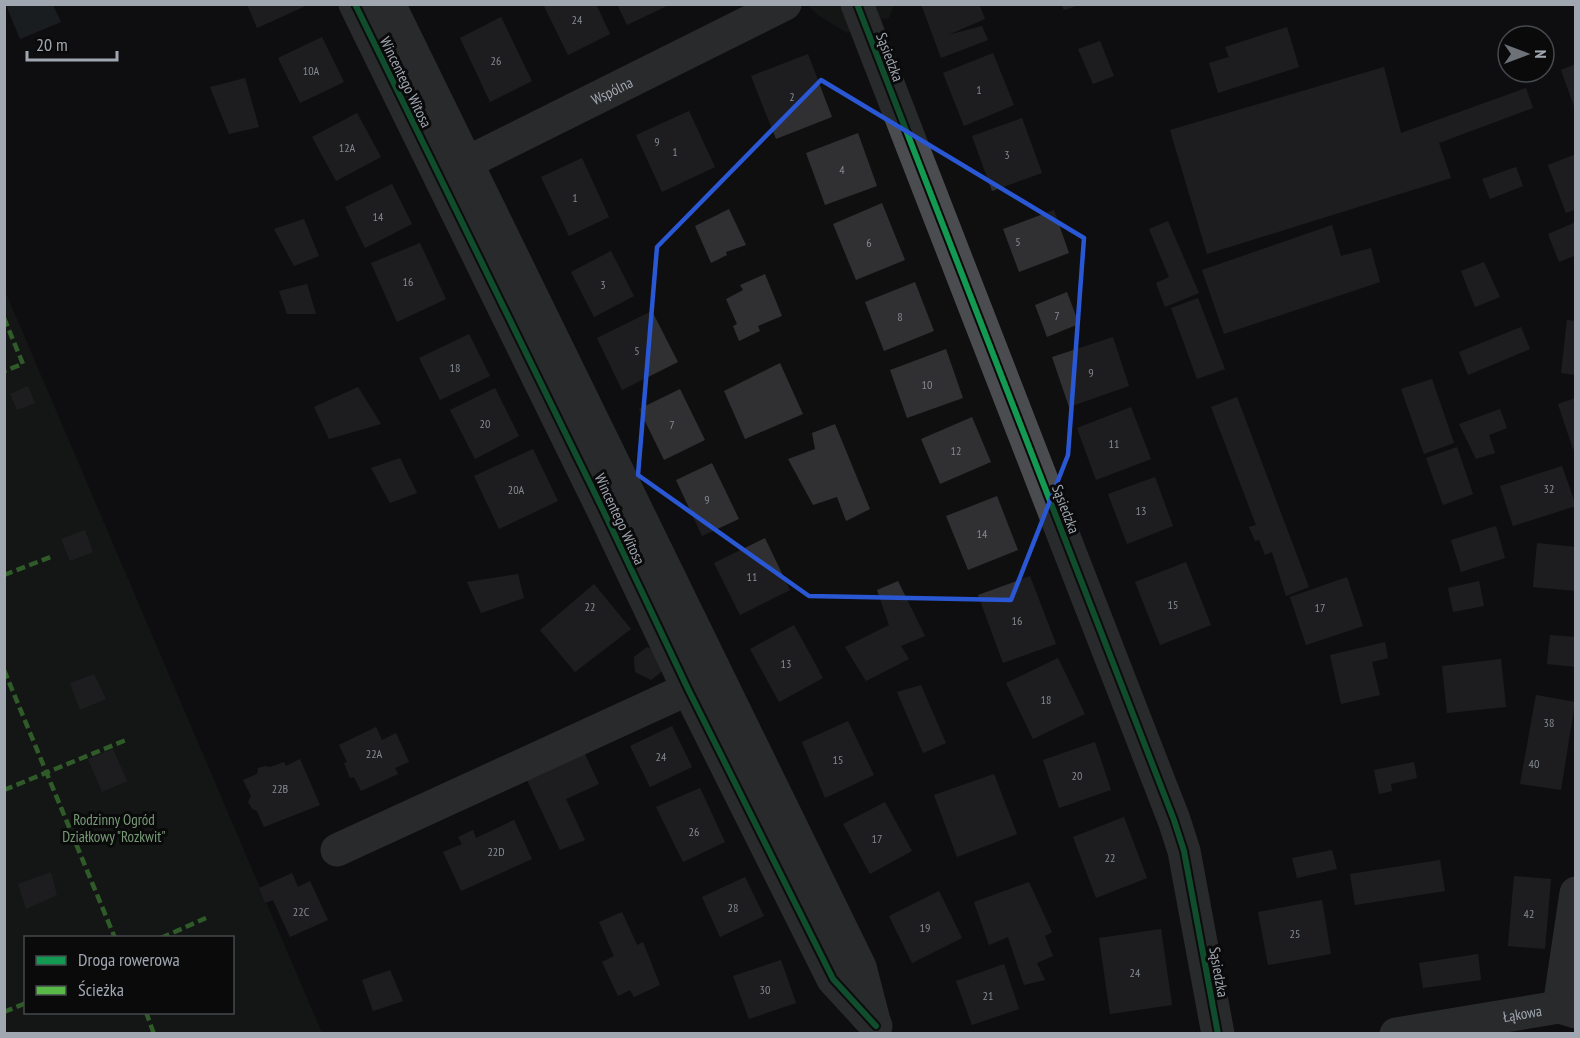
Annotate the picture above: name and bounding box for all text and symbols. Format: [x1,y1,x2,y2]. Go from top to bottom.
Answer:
house number: 24 [572,12,583,27]
scale bar [27,24,117,62]
north arrow [1496,24,1556,84]
street label: Sąsiedzka [872,30,908,84]
text: 20 m [36,33,68,56]
street label: Wincentego Witosa [376,33,436,131]
text: N [1531,50,1551,58]
house number: 26 [491,53,501,68]
house number: 10A [303,63,320,78]
street label: Wspólna [588,72,636,109]
house number: 1 [976,82,982,97]
house number: 2 [789,89,795,104]
house number: 9 [654,134,660,149]
house number: 12A [339,140,356,155]
house number: 1 [672,144,678,159]
house number: 3 [1004,147,1010,162]
house number: 4 [839,162,845,177]
house number: 1 [572,190,578,205]
house number: 14 [373,209,384,224]
house number: 5 [1015,234,1021,249]
house number: 6 [866,235,872,250]
house number: 16 [403,274,413,289]
house number: 3 [600,277,606,292]
house number: 7 [1054,308,1060,323]
house number: 8 [897,309,903,324]
house number: 5 [634,343,640,358]
house number: 18 [450,360,460,375]
house number: 9 [1088,365,1094,380]
house number: 10 [922,377,932,392]
house number: 20 [480,416,490,431]
house number: 7 [669,417,675,432]
house number: 11 [1109,436,1119,451]
house number: 12 [951,443,961,458]
street label: Wincentego Witosa [591,470,649,568]
house number: 32 [1544,481,1554,496]
house number: 20A [508,482,525,497]
street label: Sąsiedzka [1048,482,1084,536]
house number: 9 [704,492,710,507]
house number: 13 [1136,503,1146,518]
house number: 14 [977,526,988,541]
house number: 11 [747,569,757,584]
house number: 15 [1168,597,1178,612]
house number: 22 [585,599,595,614]
house number: 17 [1315,600,1325,615]
house number: 16 [1012,613,1022,628]
house number: 13 [781,656,791,671]
house number: 18 [1041,692,1051,707]
house number: 38 [1544,715,1554,730]
house number: 22A [366,746,383,761]
house number: 24 [656,749,667,764]
house number: 15 [833,752,843,767]
house number: 40 [1529,756,1539,771]
house number: 20 [1072,768,1082,783]
house number: 22B [272,781,289,796]
park label: Rodzinny Ogród Działkowy "Rozkwit" [62,810,166,846]
house number: 26 [689,824,699,839]
house number: 17 [872,831,882,846]
house number: 22D [487,844,505,859]
house number: 22 [1105,850,1115,865]
house number: 28 [728,900,738,915]
house number: 22C [293,904,310,919]
house number: 42 [1524,906,1534,921]
house number: 19 [920,920,930,935]
house number: 25 [1290,926,1300,941]
legend [24,936,234,1014]
street label: Sąsiedzka [1205,945,1233,999]
text: Droga rowerowa [78,948,180,971]
house number: 24 [1130,965,1141,980]
text: Ścieżka [78,978,124,1001]
house number: 30 [760,982,770,997]
house number: 21 [983,988,993,1003]
street label: Łąkowa [1501,1001,1543,1026]

